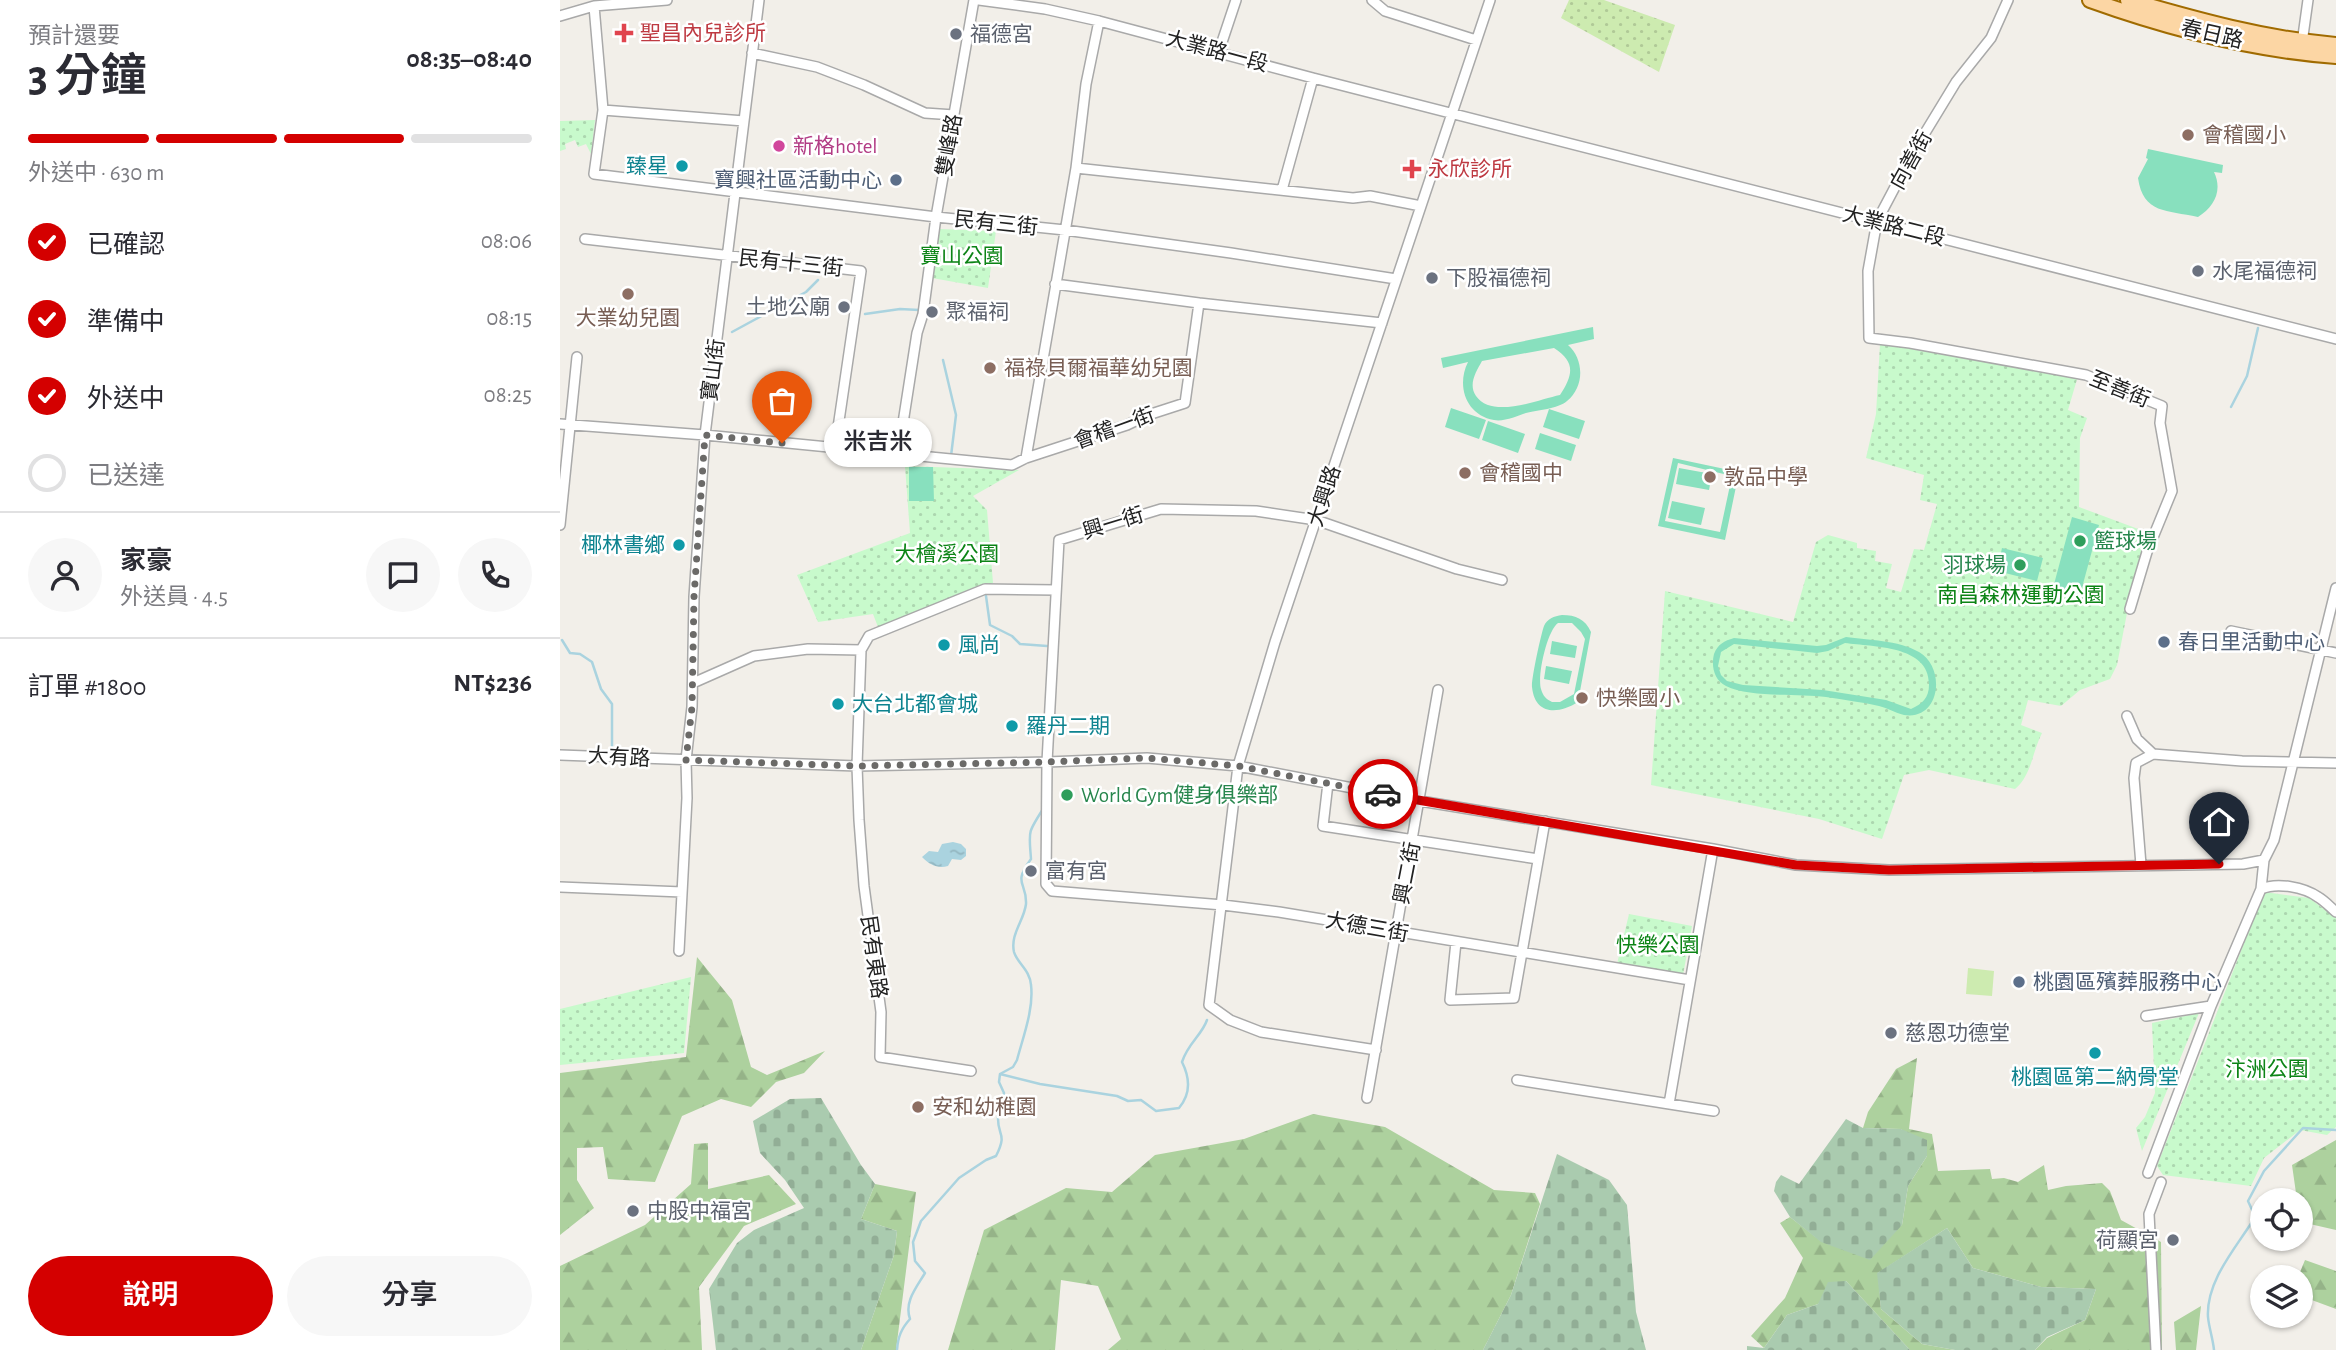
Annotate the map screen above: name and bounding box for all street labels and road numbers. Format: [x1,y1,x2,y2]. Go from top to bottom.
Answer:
street label: 春日路 [2179,16,2245,52]
street label: 大業路一段 [1163,27,1271,75]
street label: 雙峰路 [933,112,965,178]
street label: 向善街 [1886,127,1936,193]
street label: 大業路二段 [1840,203,1948,249]
street label: 民有三街 [953,208,1039,238]
street label: 民有十三街 [738,247,844,279]
street label: 寶山街 [698,337,728,403]
street label: 至善街 [2087,367,2153,411]
street label: 會稽一街 [1071,403,1157,453]
street label: 大興路 [1304,463,1344,529]
street label: 興一街 [1080,503,1146,543]
street label: 大有路 [587,744,651,770]
street label: 興二街 [1390,840,1424,906]
street label: 大德三街 [1324,909,1410,945]
street label: 民有東路 [857,914,891,1000]

